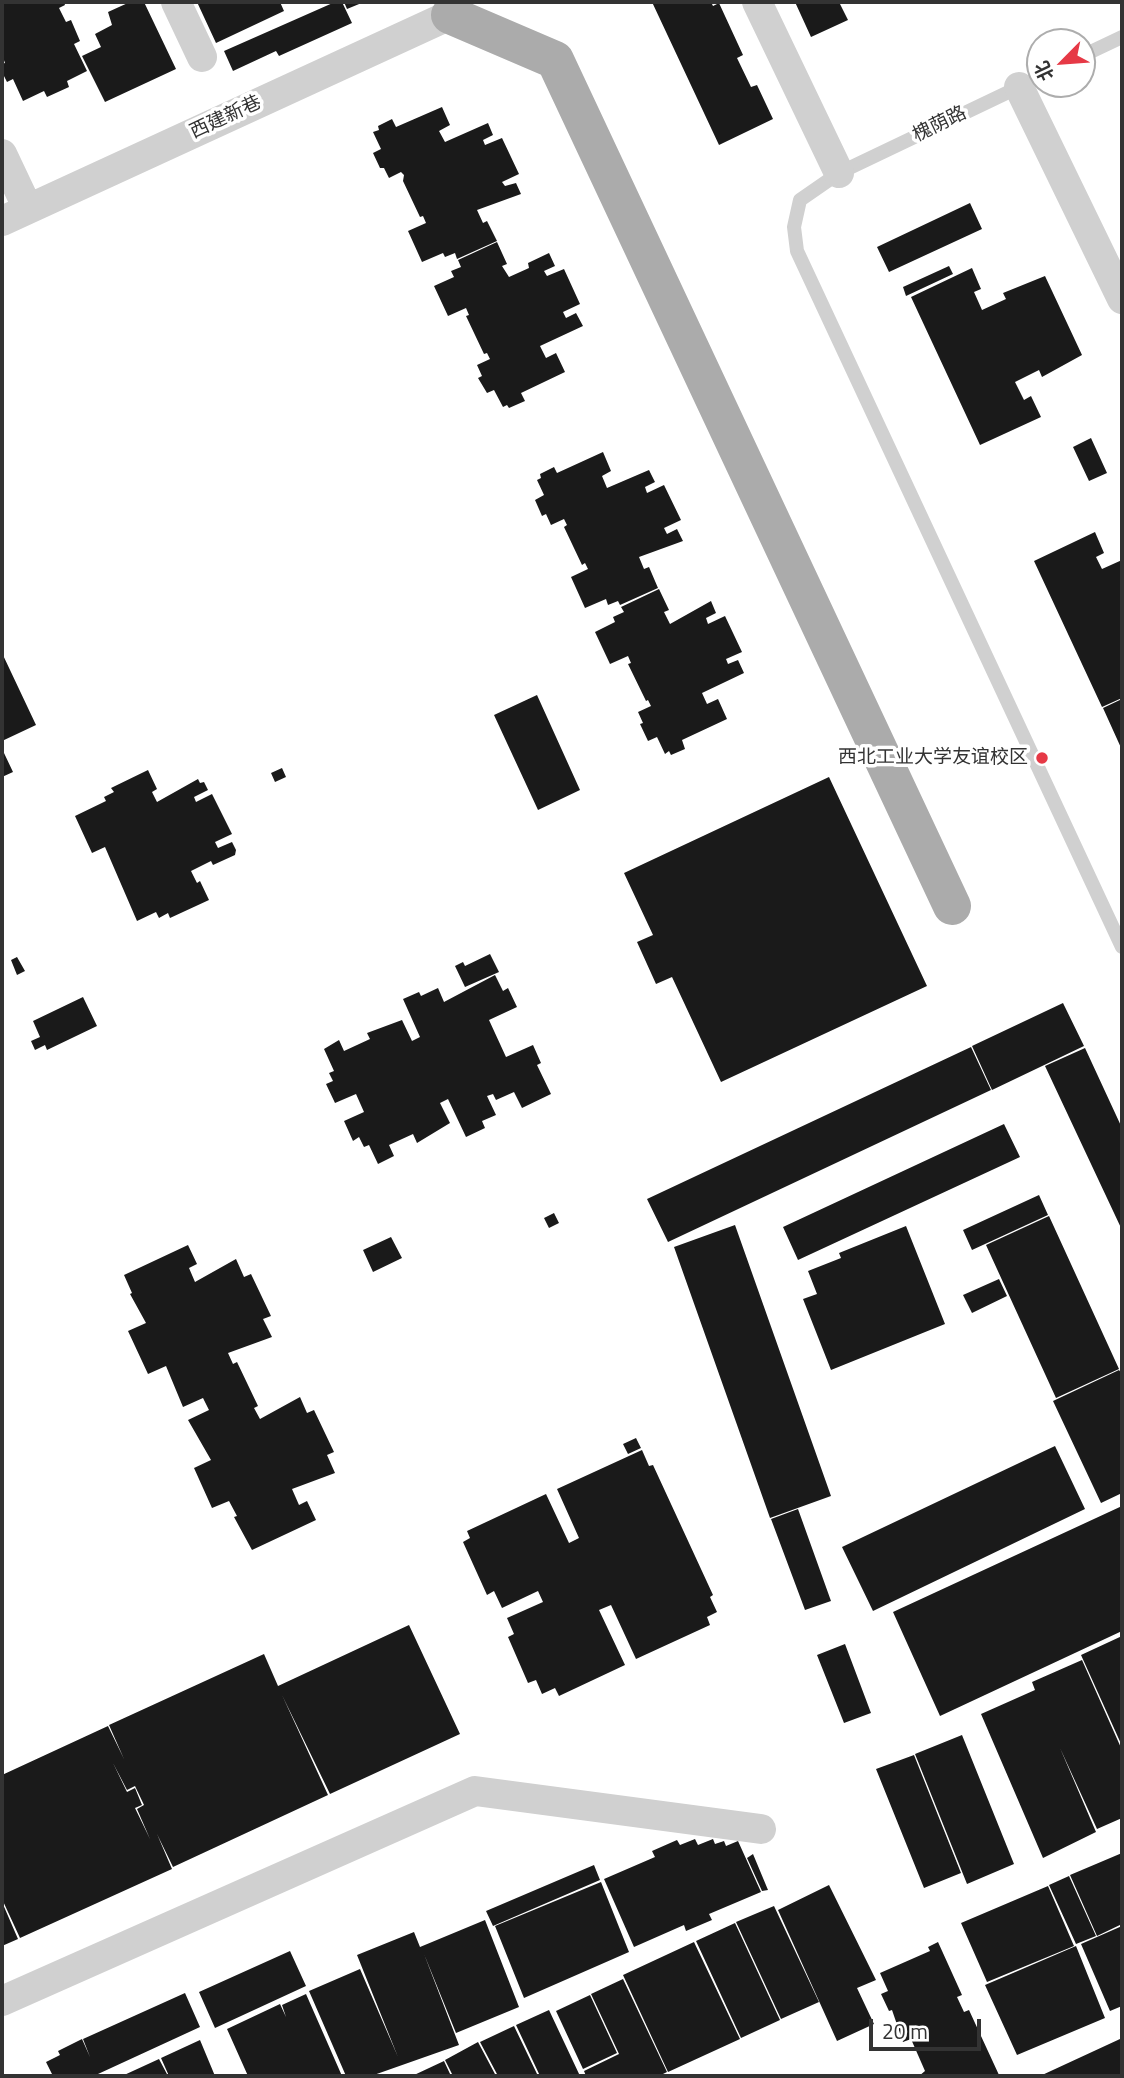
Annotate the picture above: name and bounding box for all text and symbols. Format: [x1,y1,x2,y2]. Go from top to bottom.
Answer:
north arrow [1026,28,1096,98]
text: 北 [1026,57,1060,86]
street label: 西建新巷 [187,92,265,144]
street label: 槐荫路 [909,102,971,148]
place label: 西北工业大学友谊校区 [838,747,1028,769]
marker: 西北工业大学友谊校区 [1034,750,1050,766]
scale bar [872,2004,984,2048]
text: 20 m [882,2015,928,2047]

